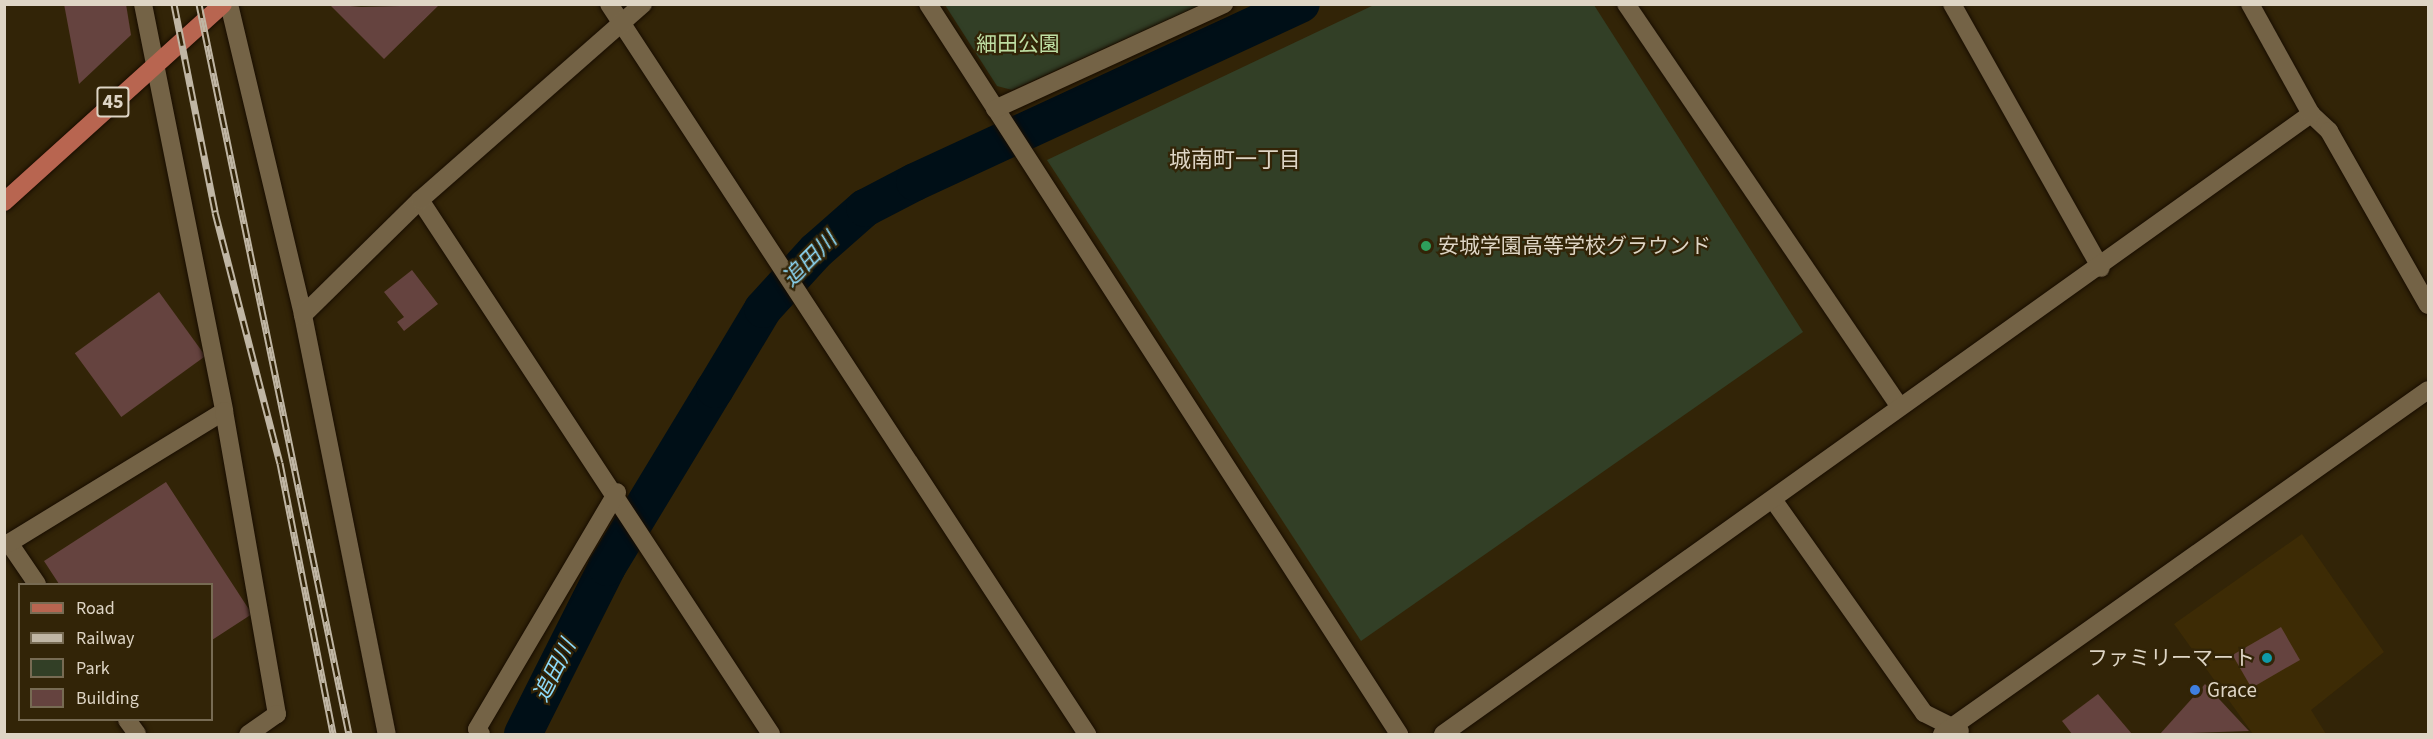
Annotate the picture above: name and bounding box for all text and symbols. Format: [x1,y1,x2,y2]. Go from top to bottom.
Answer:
park label: 細田公園 [976,31,1060,57]
road number: 45 [95,85,131,119]
district label: 城南町一丁目 [1169,148,1301,174]
water label: 追田川 [777,227,843,293]
place label: 安城学園高等学校グラウンド [1438,233,1711,259]
marker: 安城学園高等学校グラウンド [1419,239,1433,253]
legend [18,583,213,721]
text: Road [76,596,115,621]
text: Railway [76,626,135,651]
water label: 追田川 [528,636,582,706]
place label: ファミリーマート [2087,645,2255,671]
marker: ファミリーマート [2260,651,2274,665]
text: Park [76,656,110,681]
place label: Grace [2207,677,2257,703]
marker: Grace [2188,683,2202,697]
text: Building [76,686,139,711]

